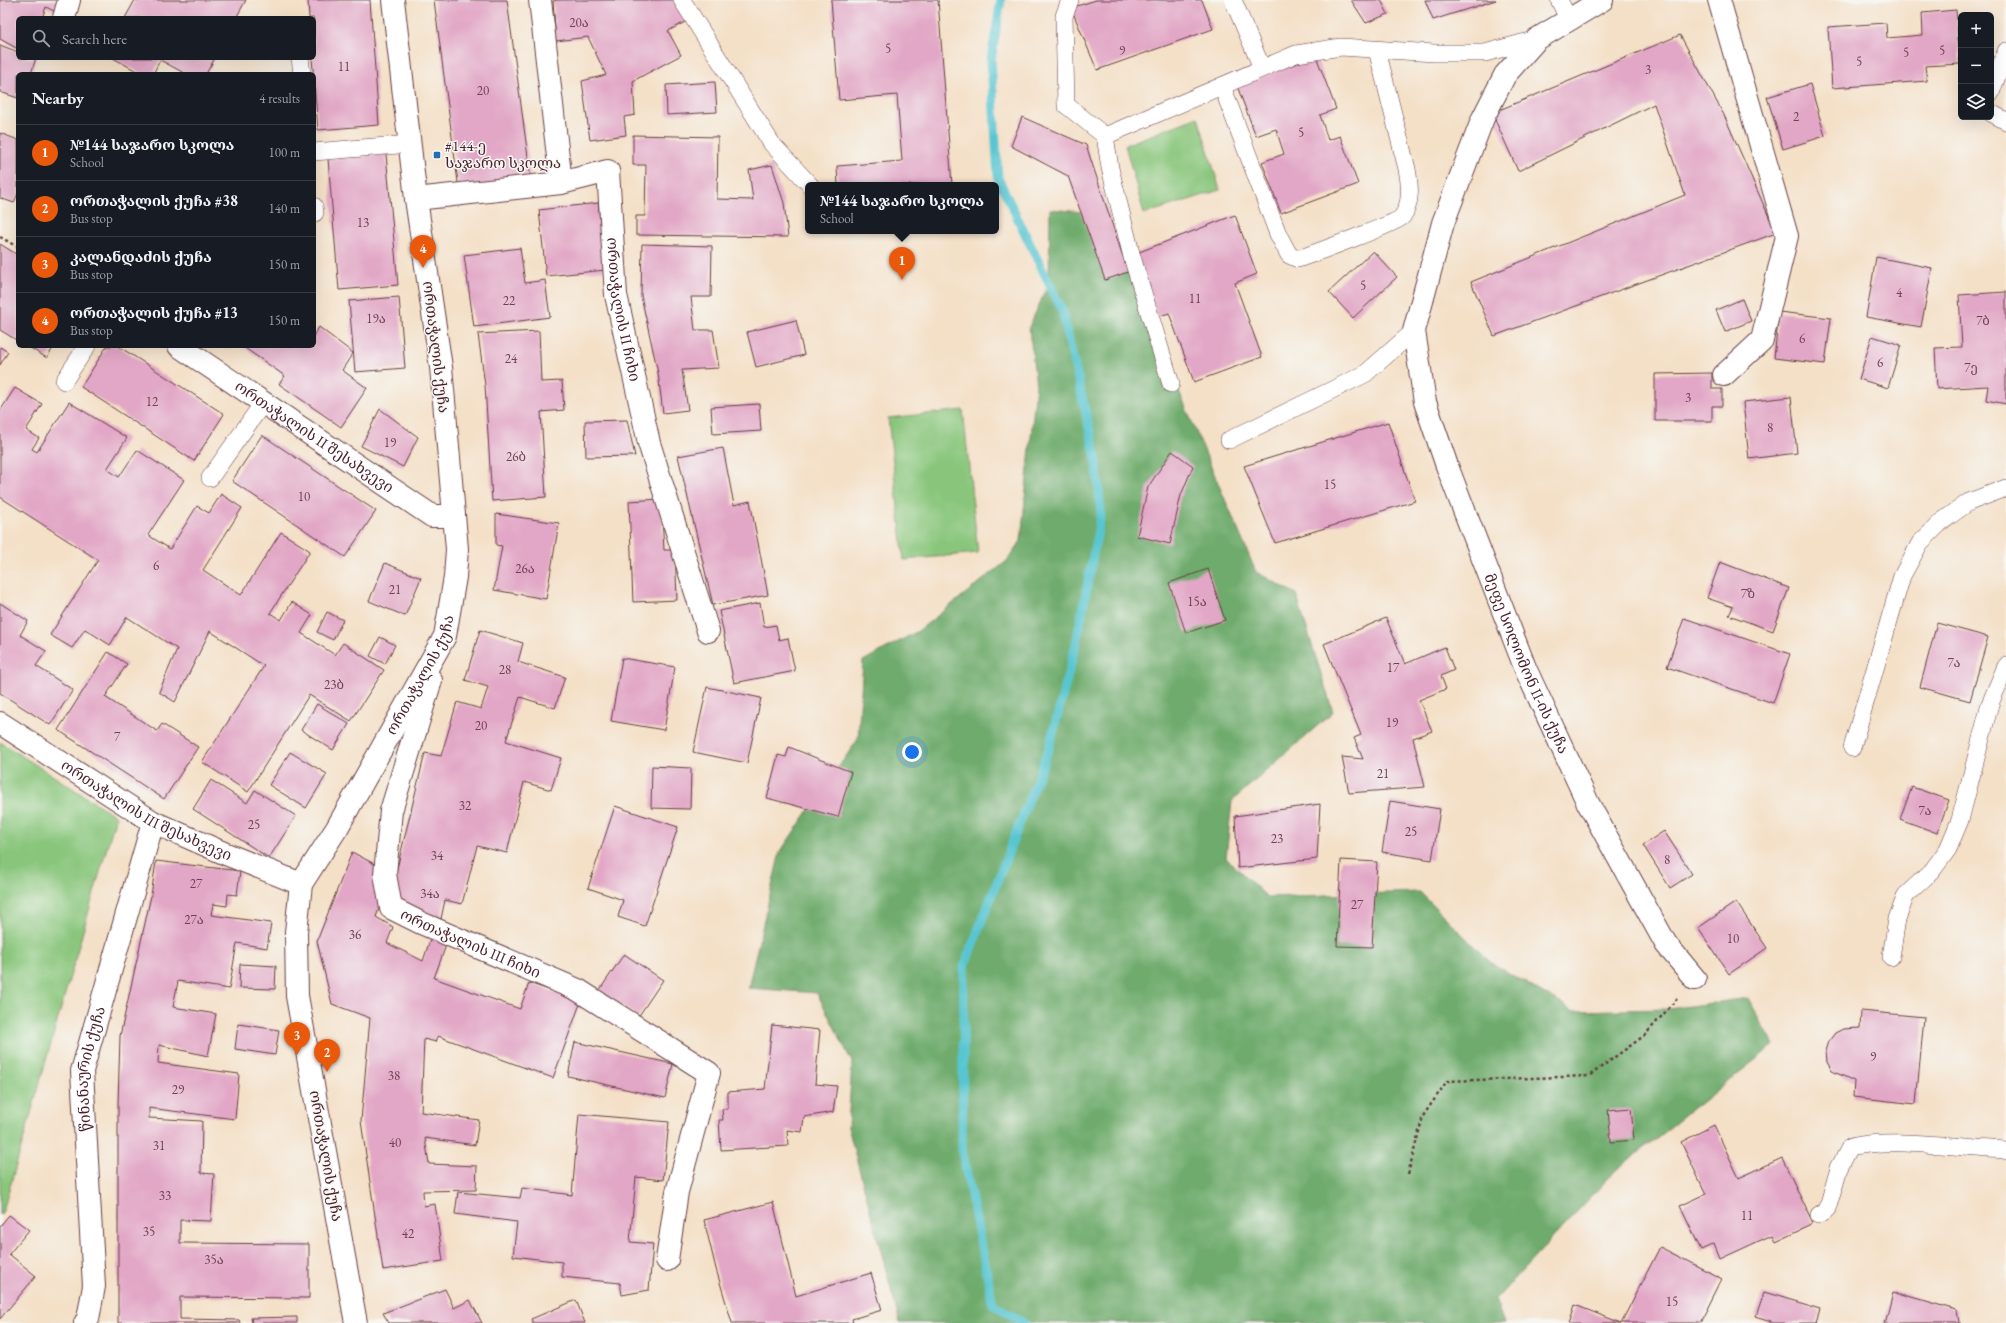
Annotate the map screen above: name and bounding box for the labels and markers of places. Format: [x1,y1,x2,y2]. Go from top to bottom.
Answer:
place label: #144-ე საჯარო სკოლა [445,136,561,172]
marker: #144-ე საჯარო სკოლა [432,150,442,160]
pin: 4 [410,235,436,268]
pin: 1 [889,247,915,280]
pin: 3 [284,1022,310,1055]
pin: 2 [314,1039,340,1072]

